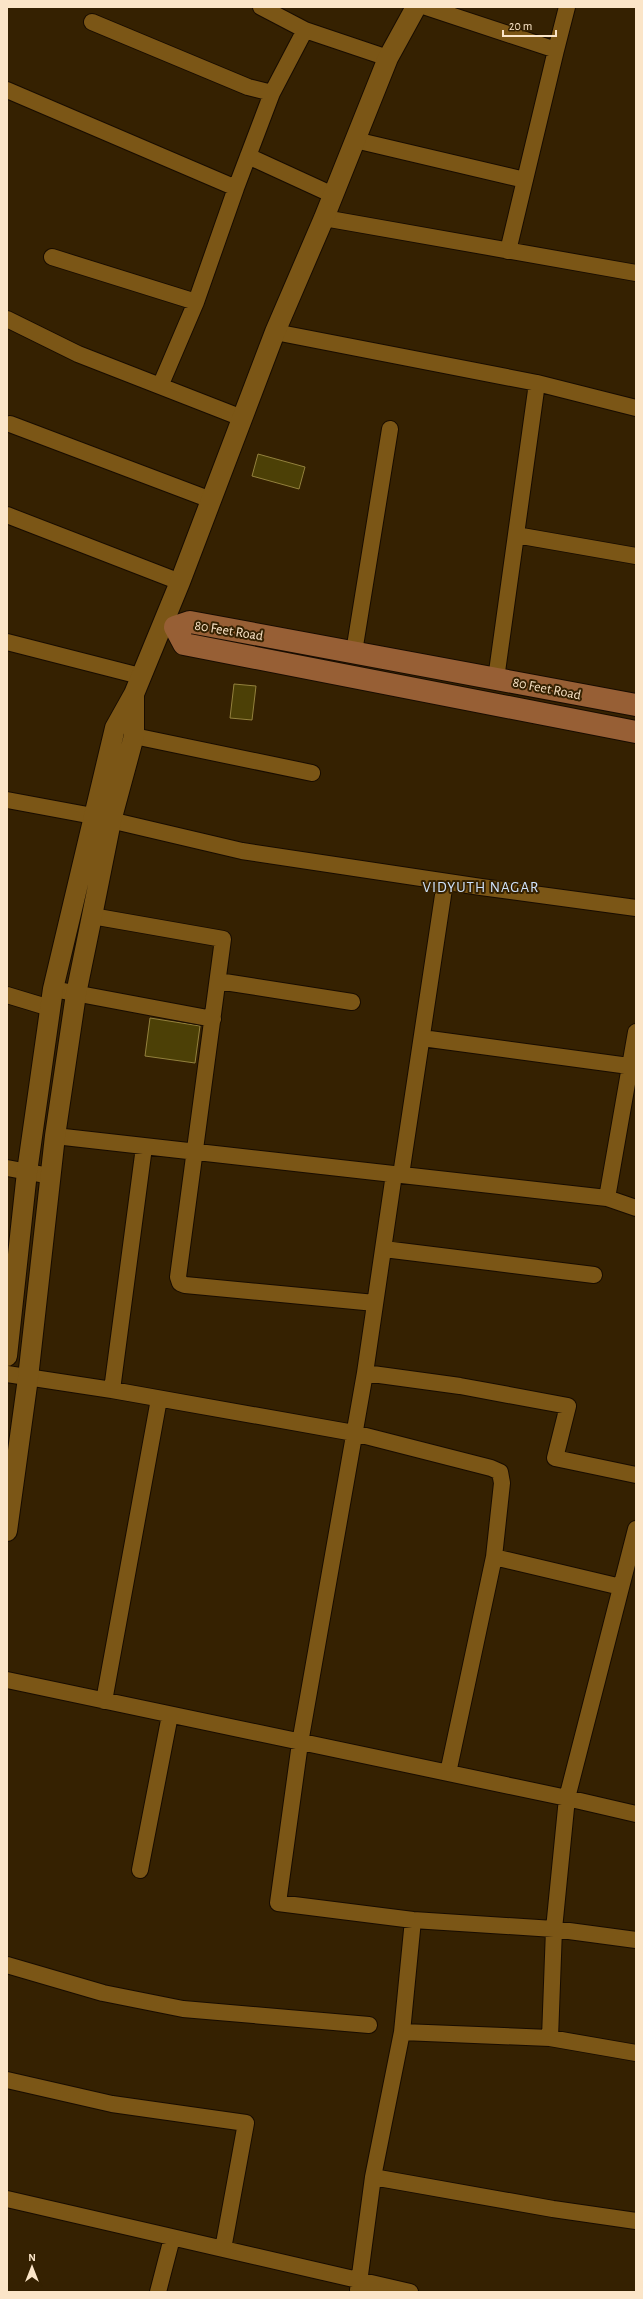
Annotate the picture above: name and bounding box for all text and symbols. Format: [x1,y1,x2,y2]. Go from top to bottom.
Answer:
scale bar [503,12,556,38]
text: 20 m [509,20,532,32]
street label: 80 Feet Road [193,619,264,643]
street label: 80 Feet Road [511,675,582,702]
district label: VIDYUTH NAGAR [423,880,539,895]
north arrow [12,2247,52,2287]
text: N [28,2252,36,2263]

